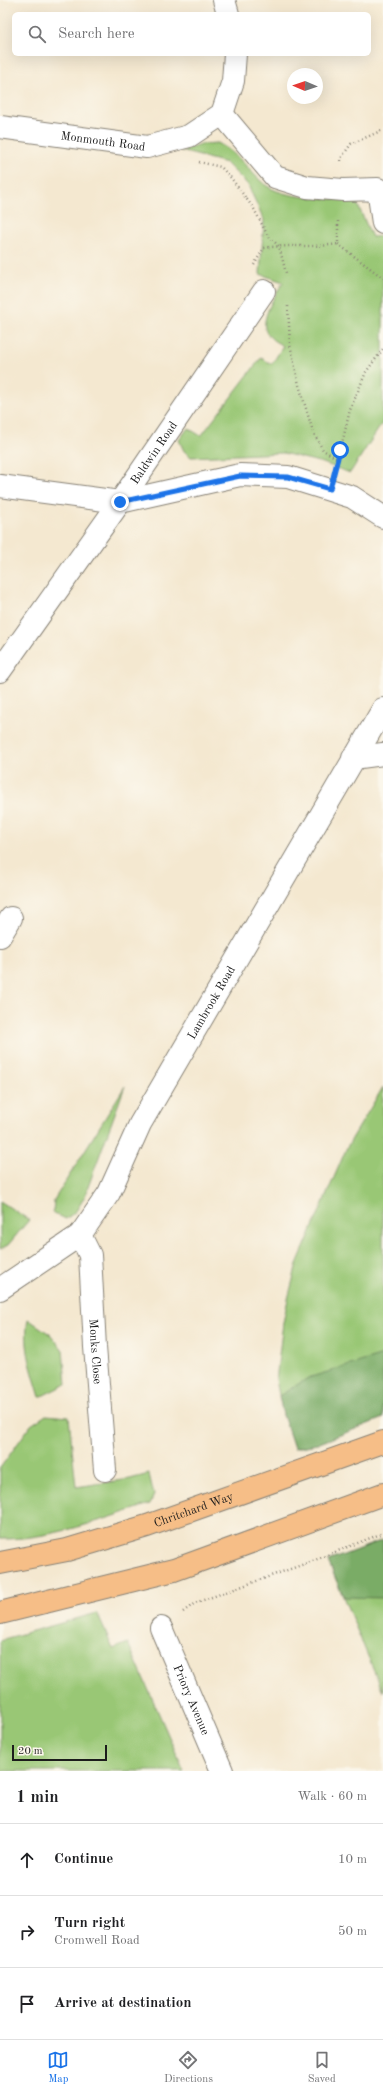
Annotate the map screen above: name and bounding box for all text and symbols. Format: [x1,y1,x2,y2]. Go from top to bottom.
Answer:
search box [12,12,371,56]
icon: search [26,23,48,45]
text: Search here [58,27,135,42]
north arrow [287,68,323,104]
street label: Monmouth Road [60,130,146,154]
street label: Baldwin Road [129,420,180,487]
route start [331,441,349,459]
route end [111,493,129,511]
street label: Lambrook Road [186,964,238,1042]
street label: Monks Close [86,1319,103,1385]
street label: Chritchard Way [153,1491,236,1530]
street label: Priory Avenue [170,1663,211,1737]
scale bar [12,1743,107,1762]
text: 20 m [18,1746,43,1757]
text: 1 min [16,1789,59,1806]
text: Walk · 60 m [298,1790,367,1803]
icon: ahead [16,1849,38,1871]
text: Continue [54,1852,113,1867]
text: 10 m [338,1853,367,1866]
text: Turn right [54,1916,125,1931]
icon: right [16,1921,38,1943]
text: 50 m [338,1925,367,1938]
text: Cromwell Road [54,1934,140,1947]
icon: arrive [16,1993,38,2015]
text: Arrive at destination [54,1996,192,2011]
tab: Map [47,2049,69,2087]
tab: Directions [164,2049,213,2087]
tab: Saved [308,2049,336,2087]

